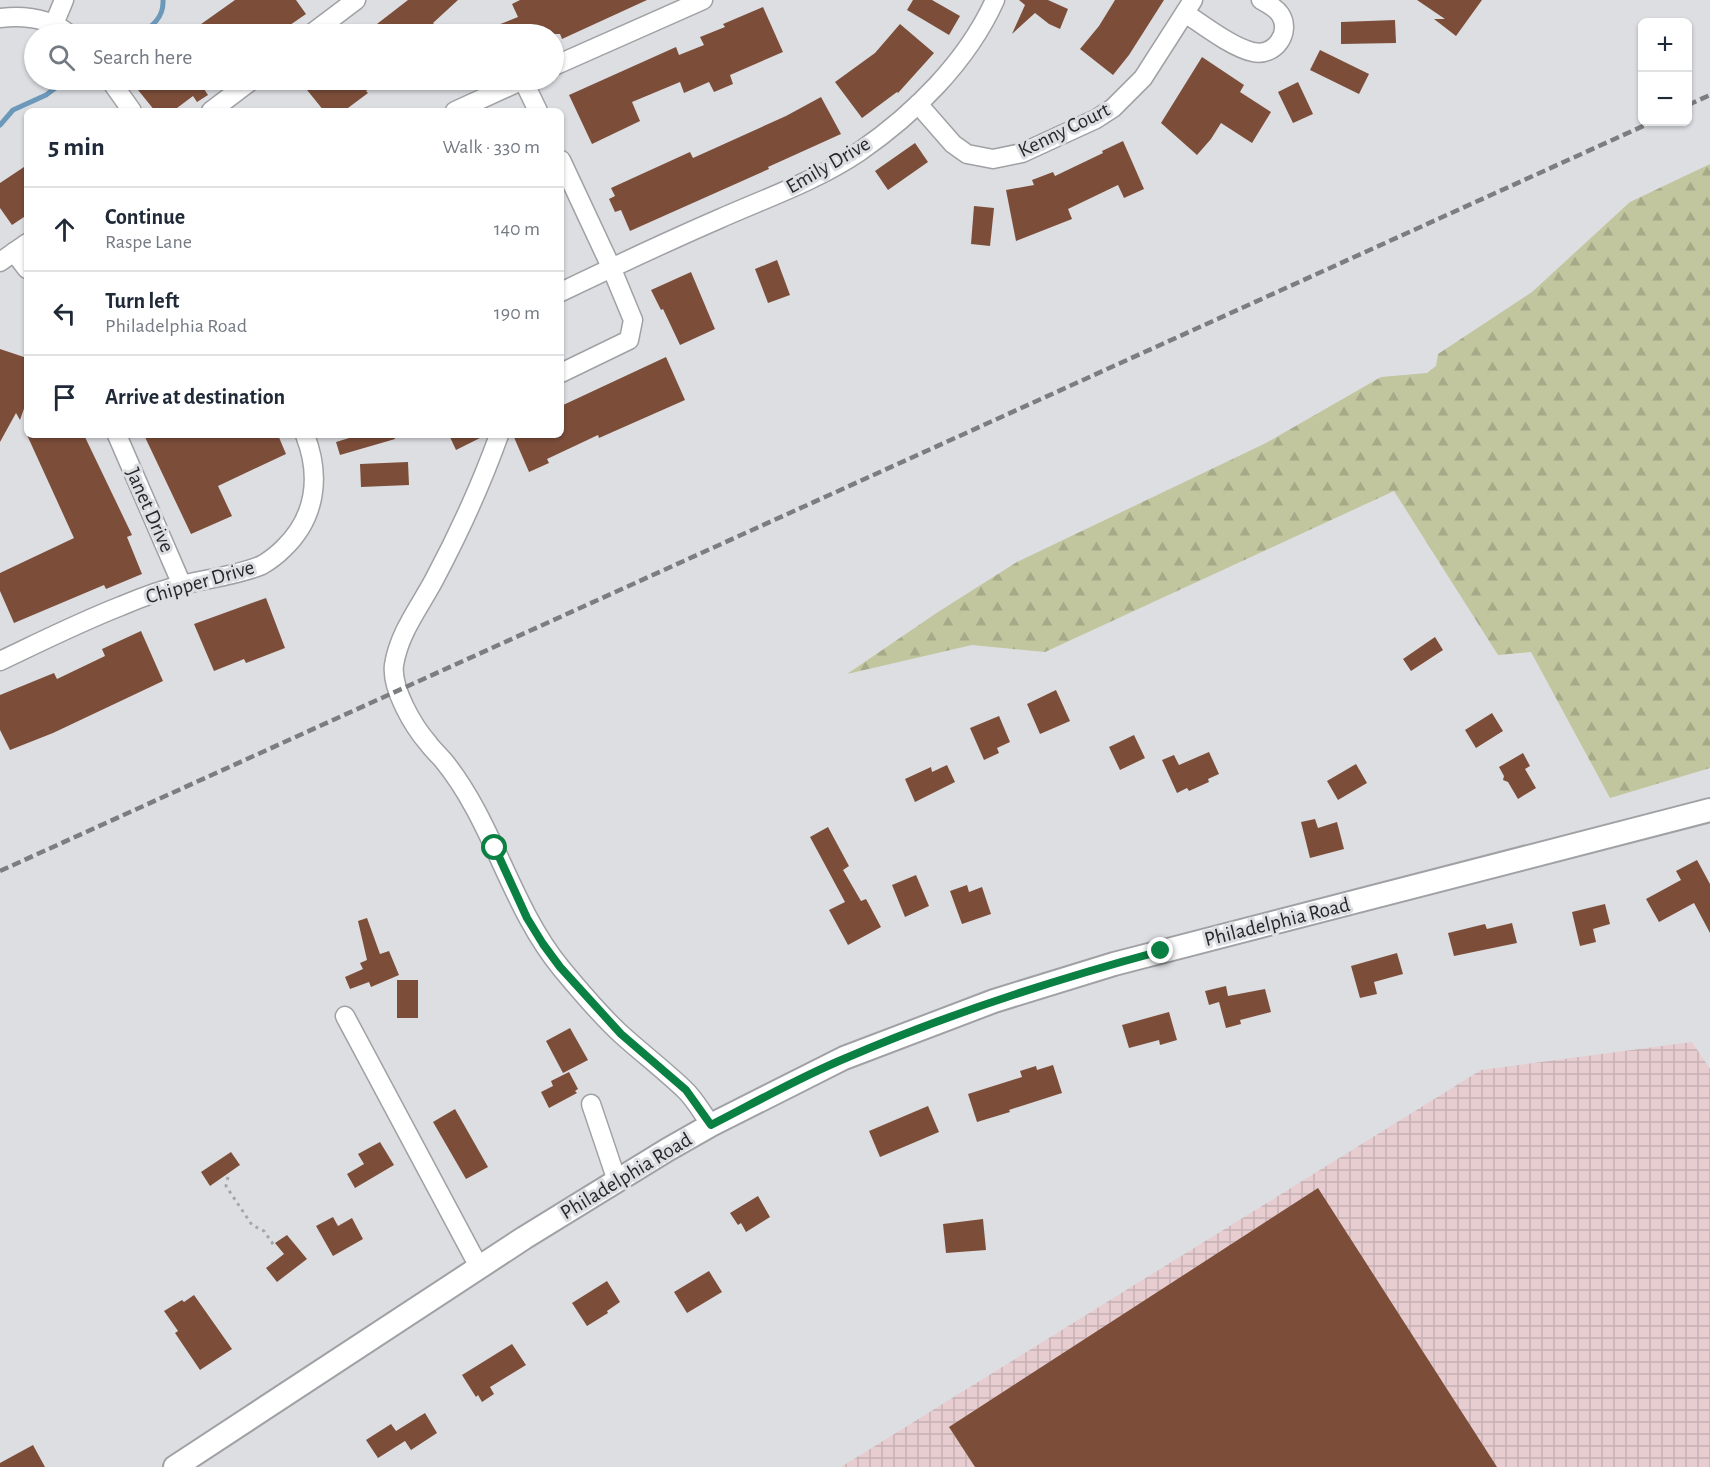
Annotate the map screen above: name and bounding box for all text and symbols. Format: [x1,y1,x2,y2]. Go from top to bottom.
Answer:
map controls [1638,18,1692,126]
button: + [1638,18,1692,72]
search box [24,24,564,90]
icon: search [45,41,78,74]
text: Search here [93,46,192,68]
button: − [1638,72,1692,126]
street label: Kenny Court [1015,99,1113,161]
street label: Emily Drive [782,133,874,197]
text: 5 min [48,134,105,160]
text: Walk · 330 m [442,137,540,157]
text: Continue [105,206,185,228]
icon: ahead [48,213,81,246]
text: 140 m [494,219,540,239]
text: Raspe Lane [105,232,192,252]
text: Turn left [105,290,179,312]
icon: left [48,297,81,330]
text: 190 m [494,303,540,323]
text: Philadelphia Road [105,316,247,336]
icon: arrive [48,381,81,414]
text: Arrive at destination [105,386,285,408]
street label: Janet Drive [122,465,178,555]
street label: Chipper Drive [143,556,257,608]
route start [481,834,507,860]
street label: Philadelphia Road [1202,894,1352,950]
route end [1147,937,1173,963]
street label: Philadelphia Road [557,1129,695,1223]

